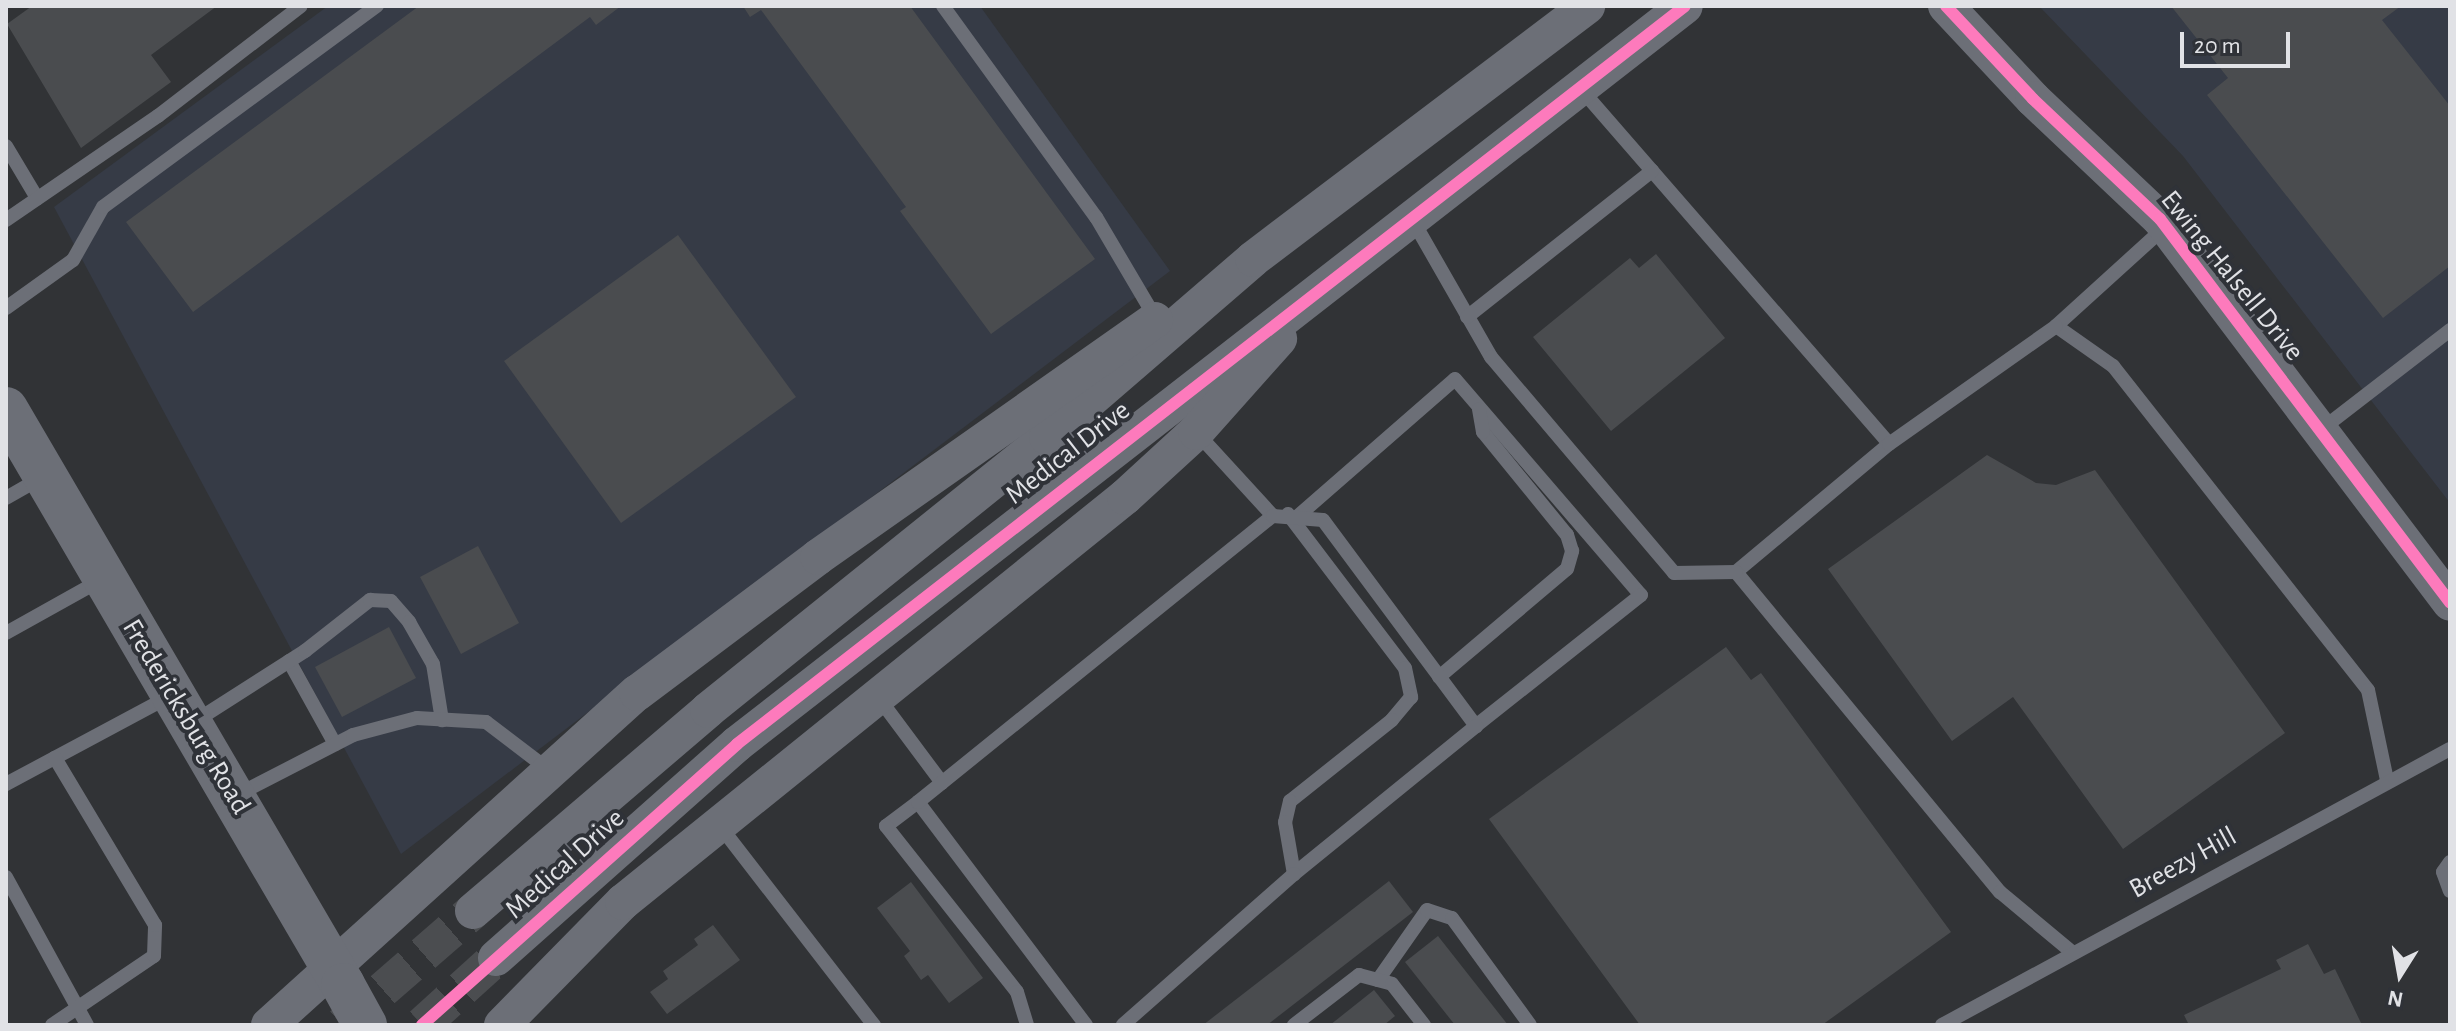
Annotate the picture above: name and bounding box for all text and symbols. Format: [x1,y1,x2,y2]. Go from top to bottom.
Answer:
scale bar [2184,16,2294,66]
text: 20 m [2194,34,2241,58]
street label: Ewing Halsell Drive [2153,184,2311,368]
street label: Medical Drive [999,394,1137,512]
street label: Fredericksburg Road [115,613,257,821]
street label: Medical Drive [498,802,632,926]
street label: Breezy Hill [2123,820,2243,906]
north arrow [2360,935,2440,1015]
text: N [2386,986,2405,1011]

